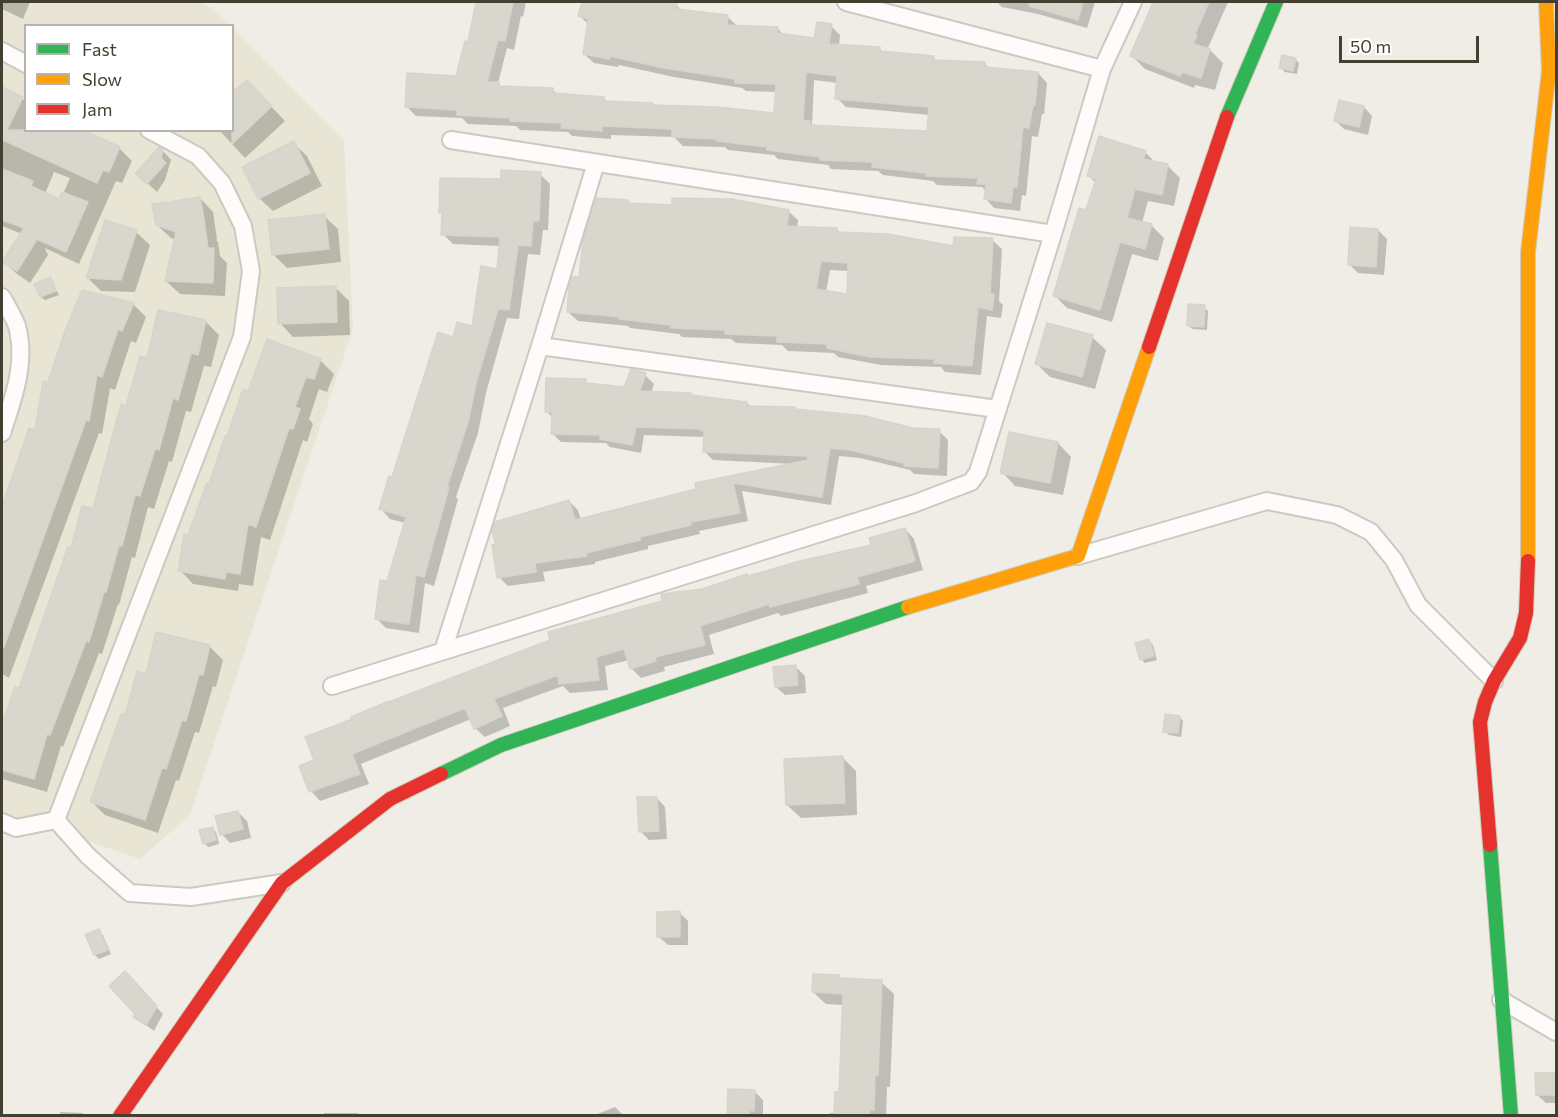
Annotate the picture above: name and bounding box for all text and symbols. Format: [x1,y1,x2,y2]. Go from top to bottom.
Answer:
legend [24,24,234,132]
scale bar [1342,24,1482,62]
text: 50 m [1350,35,1391,57]
text: Fast [82,38,117,60]
text: Slow [82,68,122,90]
text: Jam [82,98,112,120]

